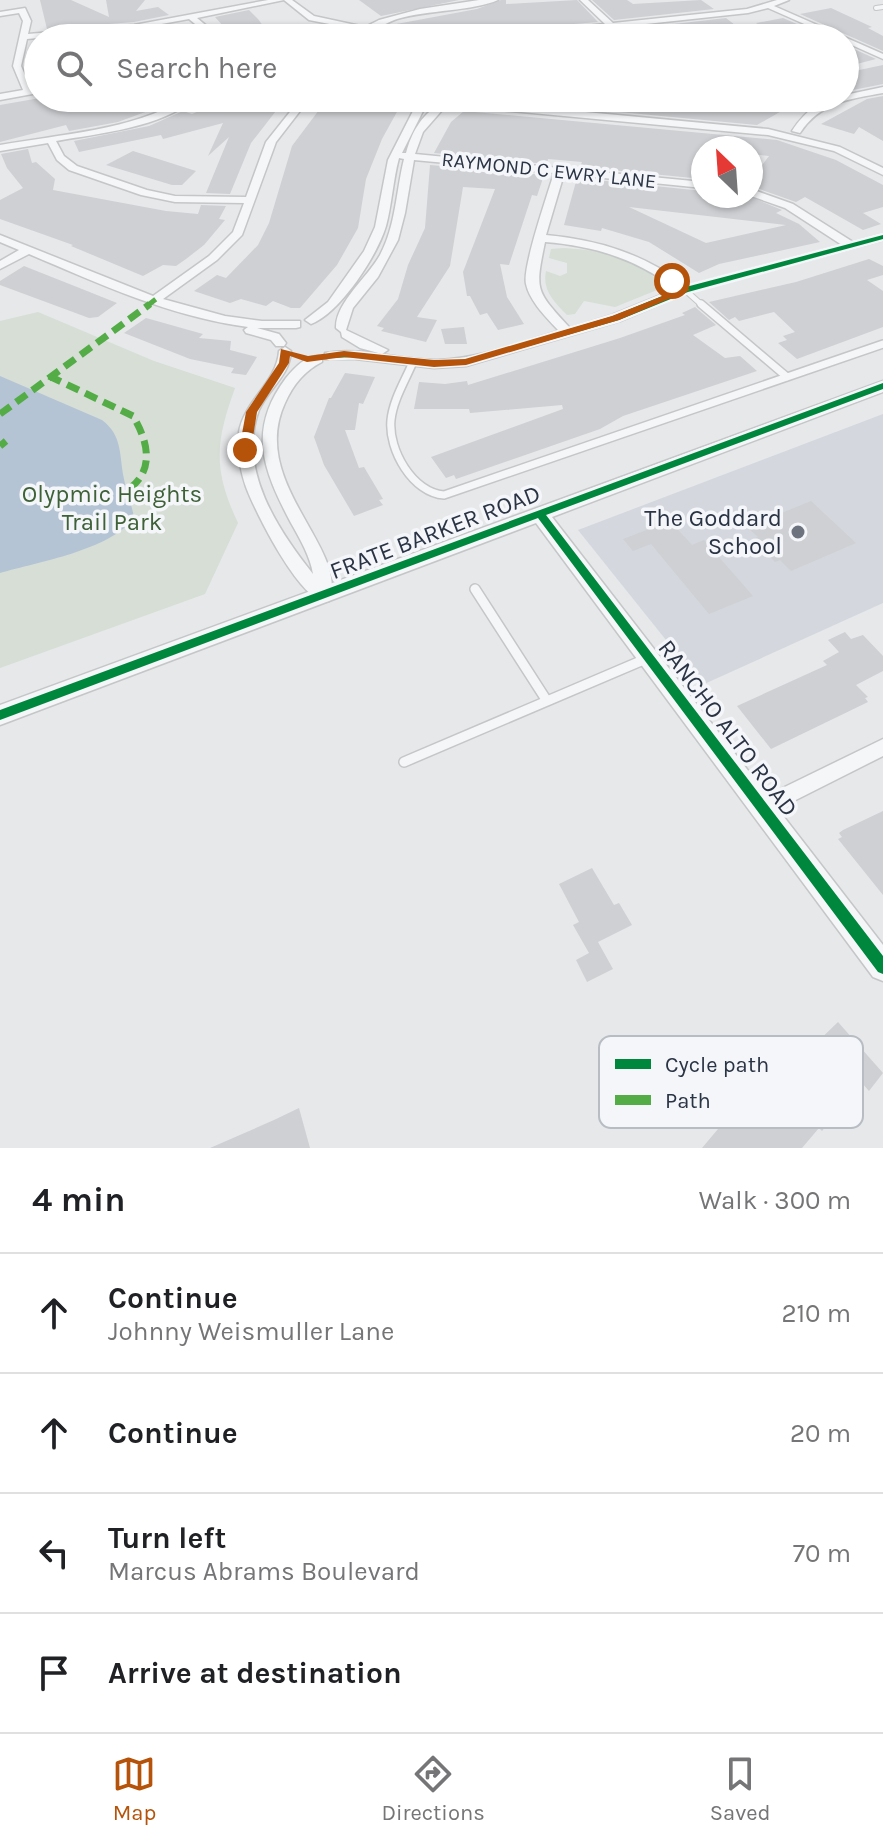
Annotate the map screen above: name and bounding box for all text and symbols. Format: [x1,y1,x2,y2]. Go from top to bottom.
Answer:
search box [24,24,859,112]
icon: search [52,46,96,90]
text: Search here [116,50,277,86]
north arrow [691,136,763,208]
street label: RAYMOND C EWRY LANE [441,148,657,193]
route start [654,263,690,299]
route end [227,432,263,468]
street label: FRATE BARKER ROAD [326,479,544,585]
park label: Olypmic Heights Trail Park [22,480,202,536]
place label: The Goddard School [644,504,782,560]
marker: The Goddard School [789,523,807,541]
street label: RANCHO ALTO ROAD [653,634,803,822]
legend [599,1036,863,1128]
text: Cycle path [665,1052,769,1078]
text: Path [665,1088,711,1114]
text: 4 min [32,1180,125,1220]
text: Walk · 300 m [699,1185,851,1216]
text: Continue [108,1280,238,1316]
icon: ahead [32,1291,76,1335]
text: 210 m [781,1298,851,1329]
text: Johnny Weismuller Lane [108,1316,394,1347]
icon: ahead [32,1411,76,1455]
text: Continue [108,1415,238,1451]
text: 20 m [790,1418,851,1449]
text: Turn left [108,1520,226,1556]
icon: left [32,1531,76,1575]
text: 70 m [793,1538,851,1569]
text: Marcus Abrams Boulevard [108,1556,420,1587]
icon: arrive [32,1651,76,1695]
text: Arrive at destination [108,1655,402,1691]
tab: Map [112,1752,156,1826]
tab: Directions [381,1752,485,1826]
tab: Saved [710,1752,771,1826]

